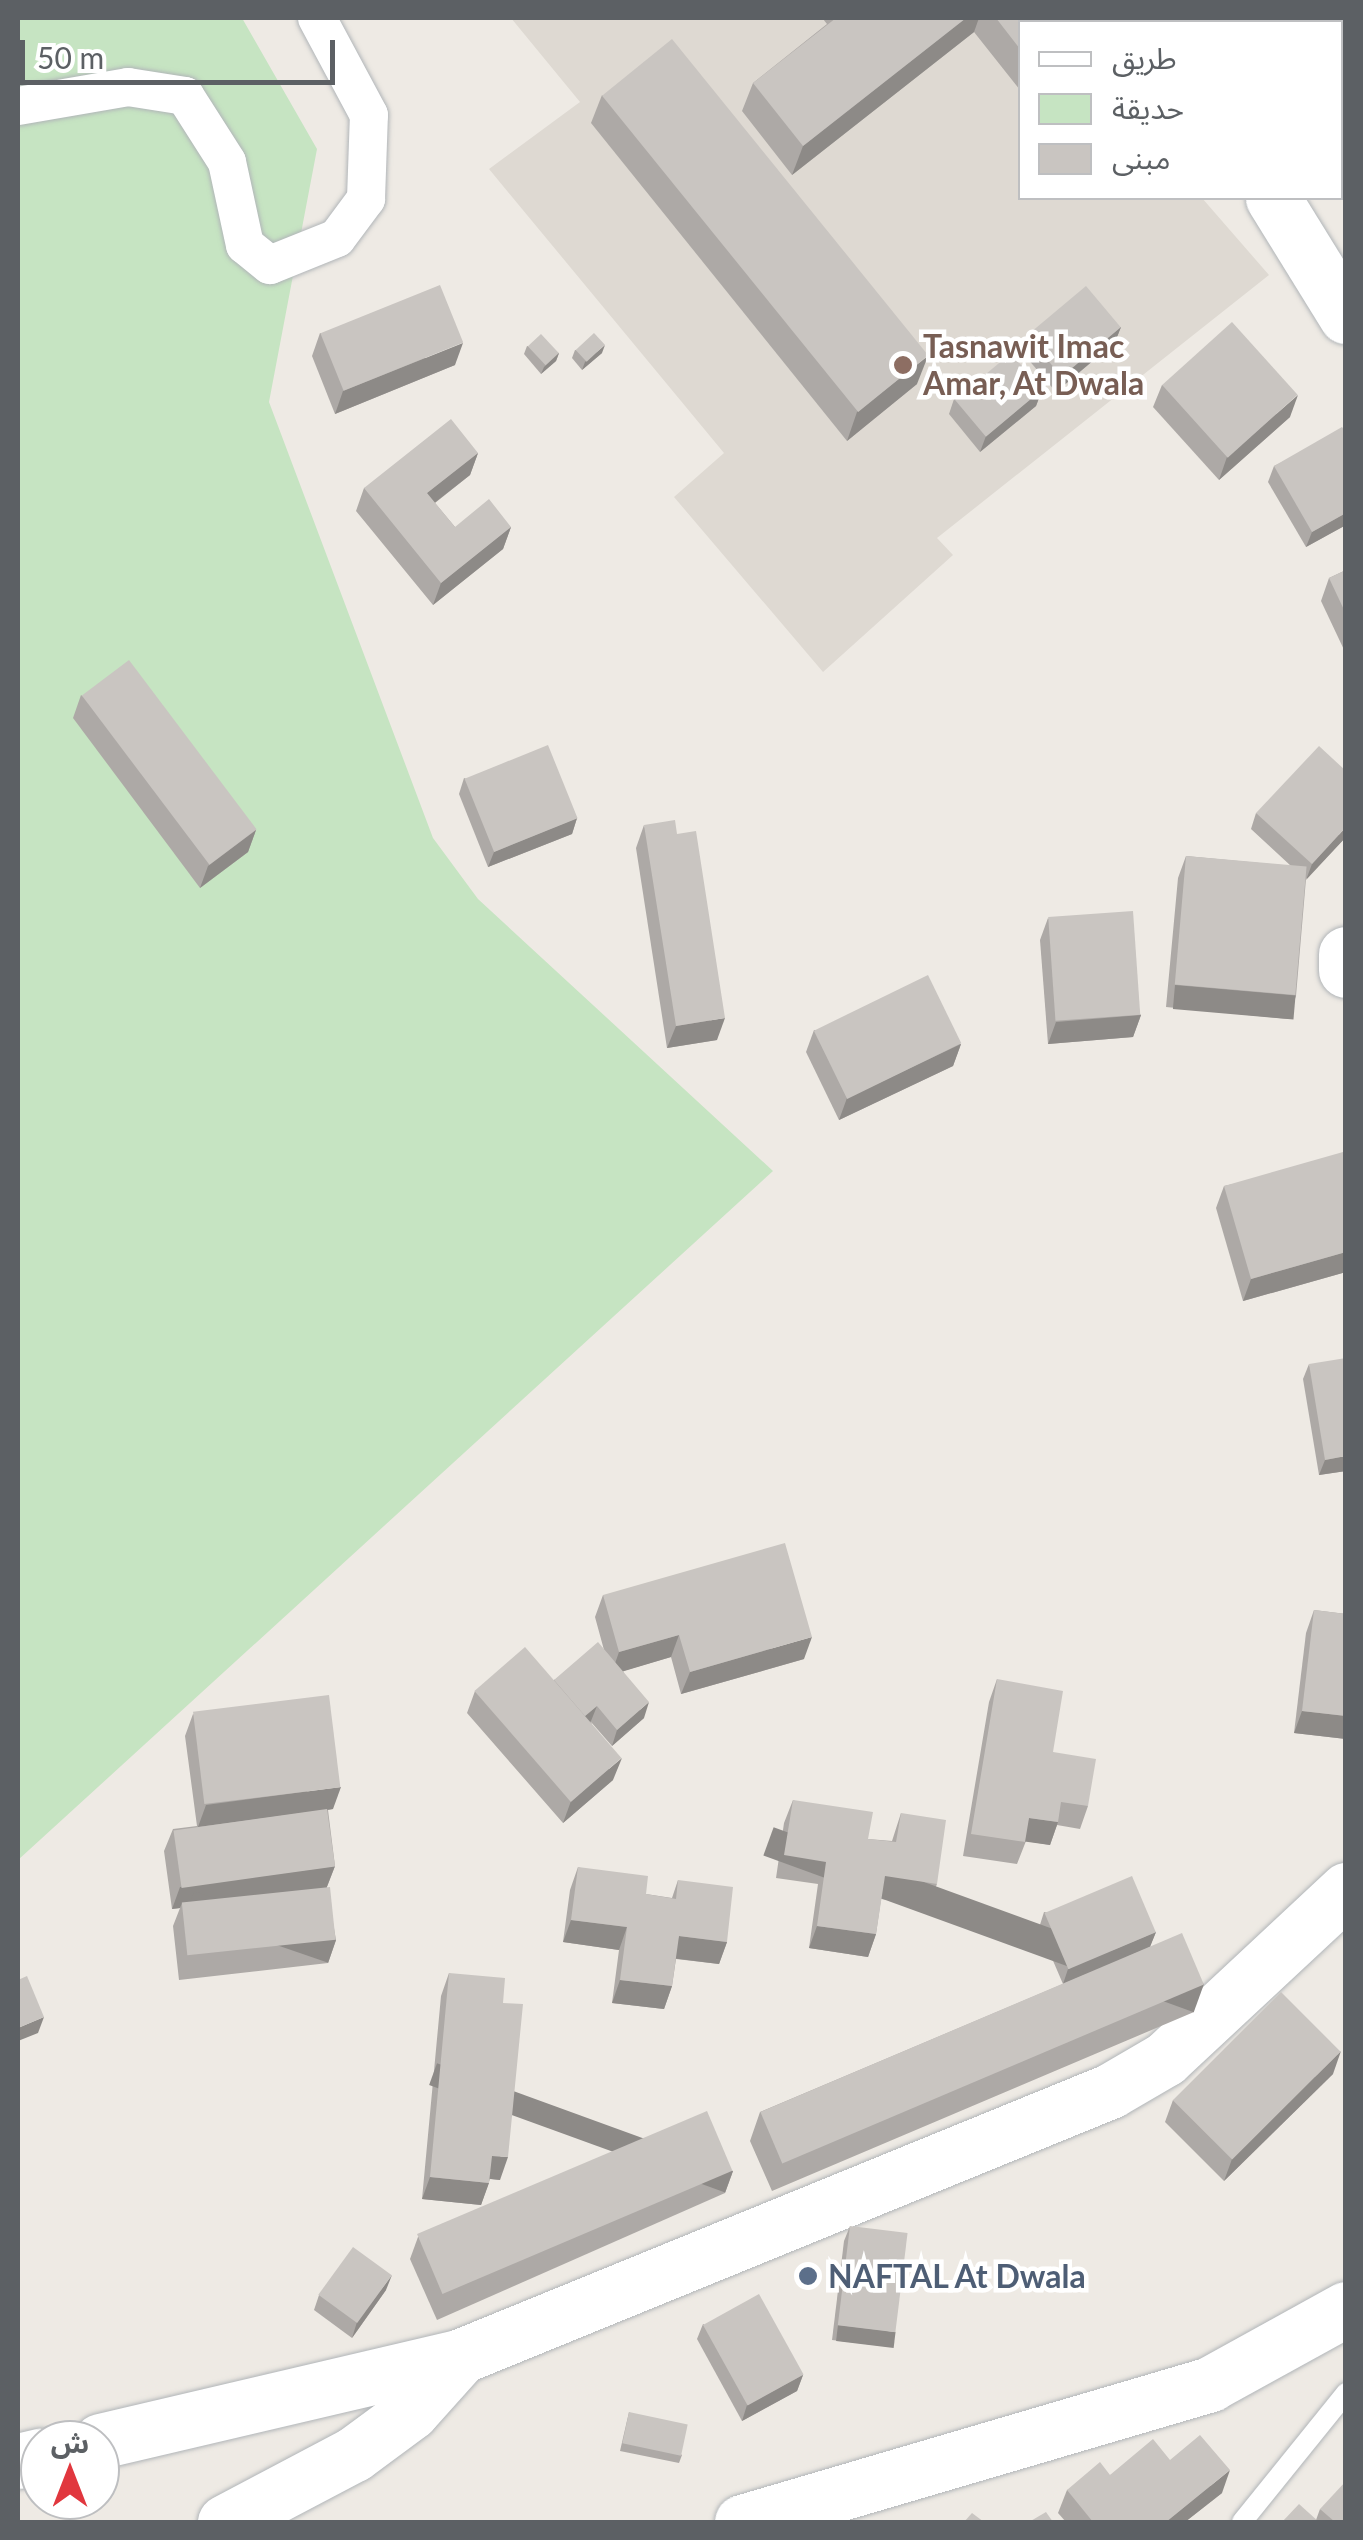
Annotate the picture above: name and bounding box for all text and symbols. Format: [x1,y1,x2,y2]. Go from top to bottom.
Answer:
scale bar [25,20,340,82]
legend [1018,20,1343,200]
text: 50 m [37,39,104,75]
text: طريق [1112,39,1177,75]
text: حديقة [1112,89,1184,125]
text: مبنى [1112,139,1170,175]
place label: Tasnawit Imac Amar, At Dwala [923,328,1145,403]
marker: Tasnawit Imac Amar, At Dwala [892,354,914,376]
place label: NAFTAL At Dwala [828,2257,1088,2295]
marker: NAFTAL At Dwala [797,2265,819,2287]
north arrow [20,2420,120,2520]
text: ش [51,2425,89,2459]

